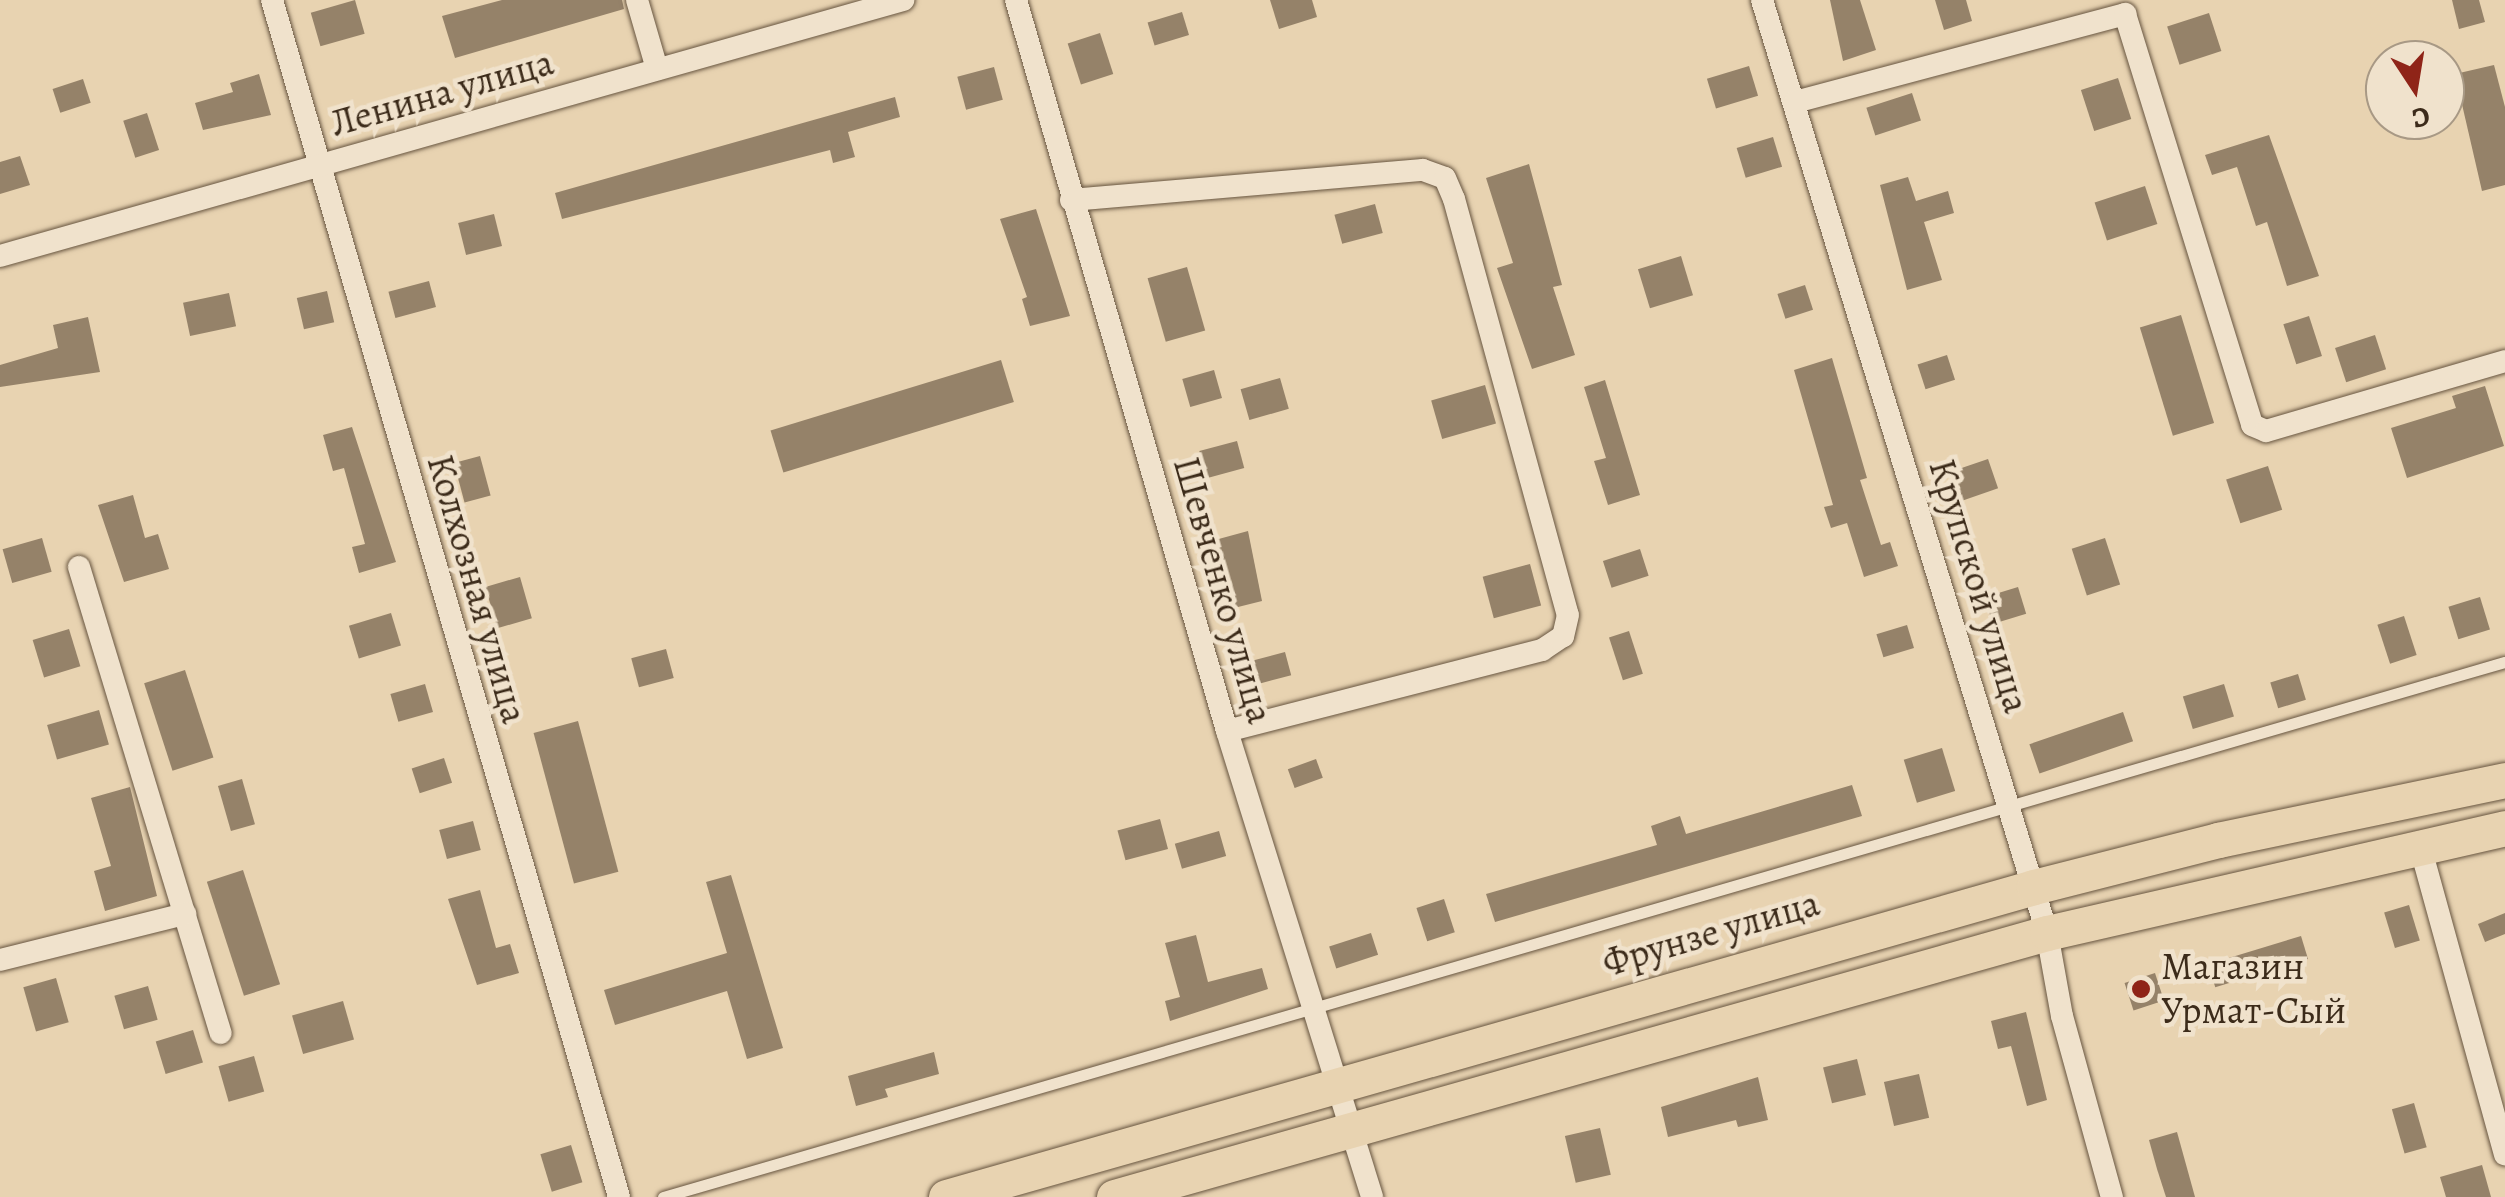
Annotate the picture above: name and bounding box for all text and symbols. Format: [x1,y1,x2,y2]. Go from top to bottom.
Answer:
street label: Ленина улица [325,39,559,147]
north arrow [2365,40,2465,140]
text: С [2408,97,2433,138]
street label: Колхозная улица [417,449,537,729]
street label: Шевченко улица [1163,451,1283,729]
street label: Крупской улица [1919,454,2039,718]
street label: Фрунзе улица [1597,880,1825,986]
place label: Магазин Урмат-Сый [2161,944,2346,1034]
marker: Магазин Урмат-Сый [2130,978,2152,1000]

